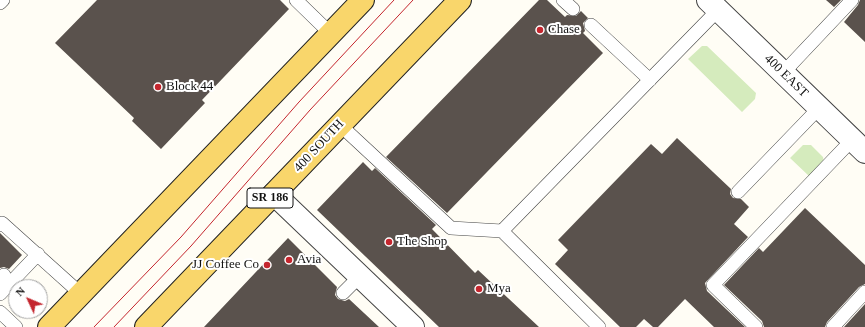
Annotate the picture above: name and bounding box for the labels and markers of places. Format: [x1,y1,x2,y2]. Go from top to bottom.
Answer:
place label: Chase [548,22,580,38]
marker: Chase [535,25,545,35]
place label: Block 44 [166,79,213,95]
marker: Block 44 [153,82,163,92]
place label: The Shop [397,234,447,250]
marker: The Shop [384,237,394,247]
place label: Avia [297,252,321,268]
marker: Avia [284,255,294,265]
place label: JJ Coffee Co [192,257,259,273]
marker: JJ Coffee Co [262,260,272,270]
place label: Mya [487,281,511,297]
marker: Mya [474,284,484,294]

